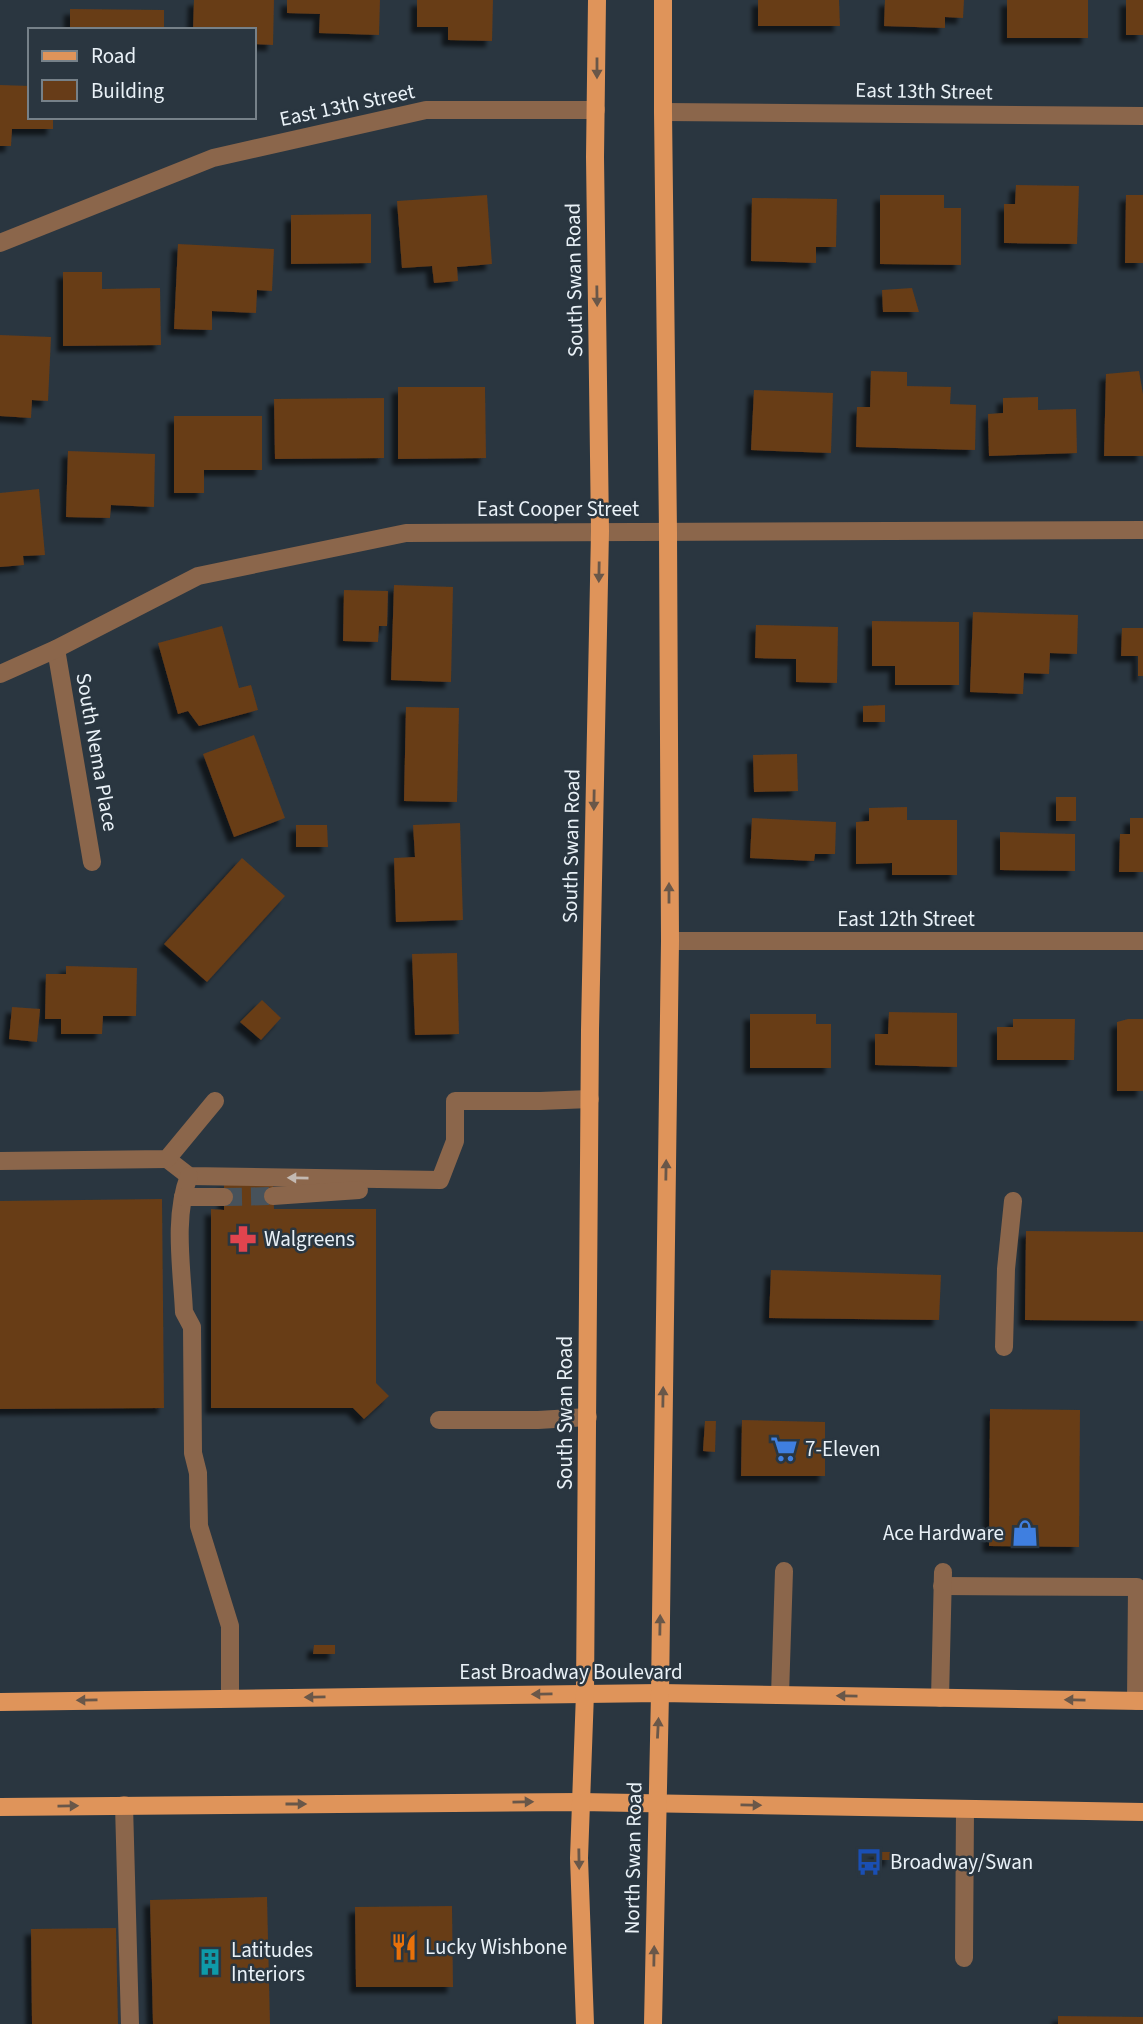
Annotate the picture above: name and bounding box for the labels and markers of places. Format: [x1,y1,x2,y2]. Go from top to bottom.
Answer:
pharmacy icon: Walgreens [228,1224,258,1254]
place label: Walgreens [264,1224,355,1254]
supermarket icon: 7-Eleven [769,1434,799,1464]
place label: 7-Eleven [805,1434,881,1464]
place label: Ace Hardware [883,1518,1004,1548]
shop icon: Ace Hardware [1010,1518,1040,1548]
bus stop icon: Broadway/Swan [854,1847,884,1877]
place label: Broadway/Swan [890,1847,1033,1877]
restaurant icon: Lucky Wishbone [389,1932,419,1962]
place label: Lucky Wishbone [425,1932,567,1962]
place label: Latitudes Interiors [231,1935,313,1989]
building icon: Latitudes Interiors [195,1947,225,1977]

